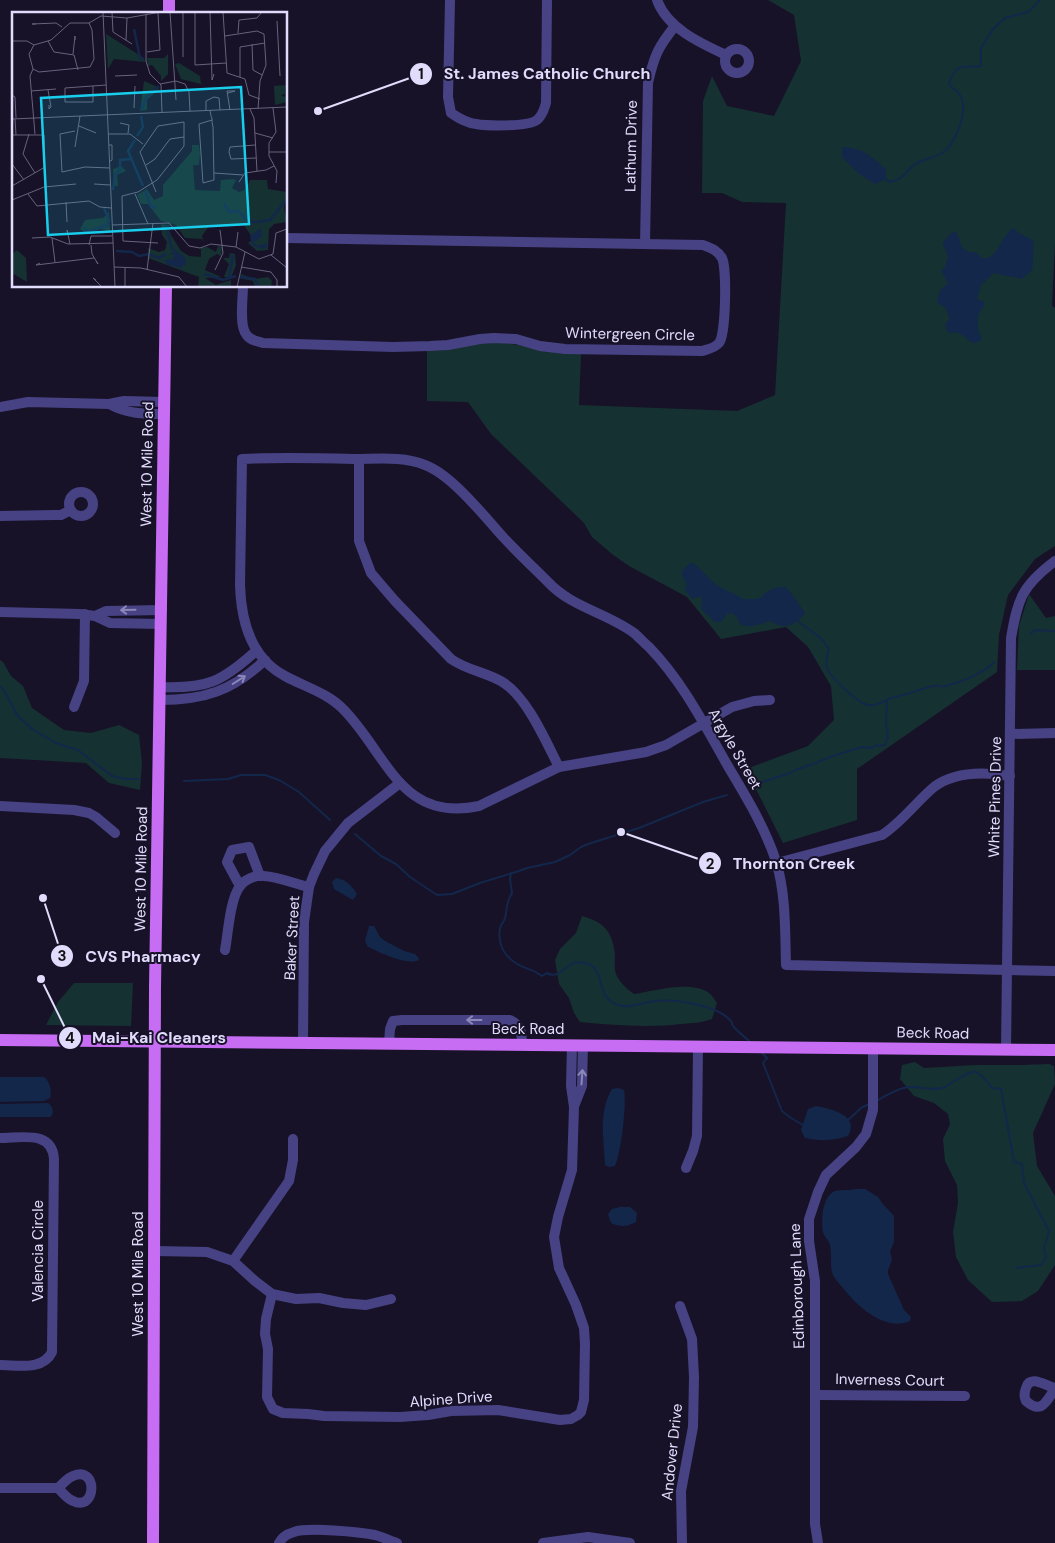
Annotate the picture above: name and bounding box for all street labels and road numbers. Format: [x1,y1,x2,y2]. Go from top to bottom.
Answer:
street label: Lathum Drive [620,100,642,192]
street label: Wintergreen Circle [565,323,695,345]
street label: West 10 Mile Road [136,401,158,527]
street label: Argyle Street [704,705,766,793]
street label: White Pines Drive [984,736,1006,858]
street label: West 10 Mile Road [130,806,152,932]
street label: Baker Street [280,895,304,981]
street label: Beck Road [492,1019,564,1039]
street label: Beck Road [897,1022,969,1044]
street label: Valencia Circle [28,1200,48,1302]
street label: West 10 Mile Road [128,1211,148,1337]
street label: Edinborough Lane [785,1223,809,1349]
street label: Inverness Court [835,1369,945,1391]
street label: Alpine Drive [409,1386,493,1412]
street label: Andover Drive [657,1402,687,1502]

